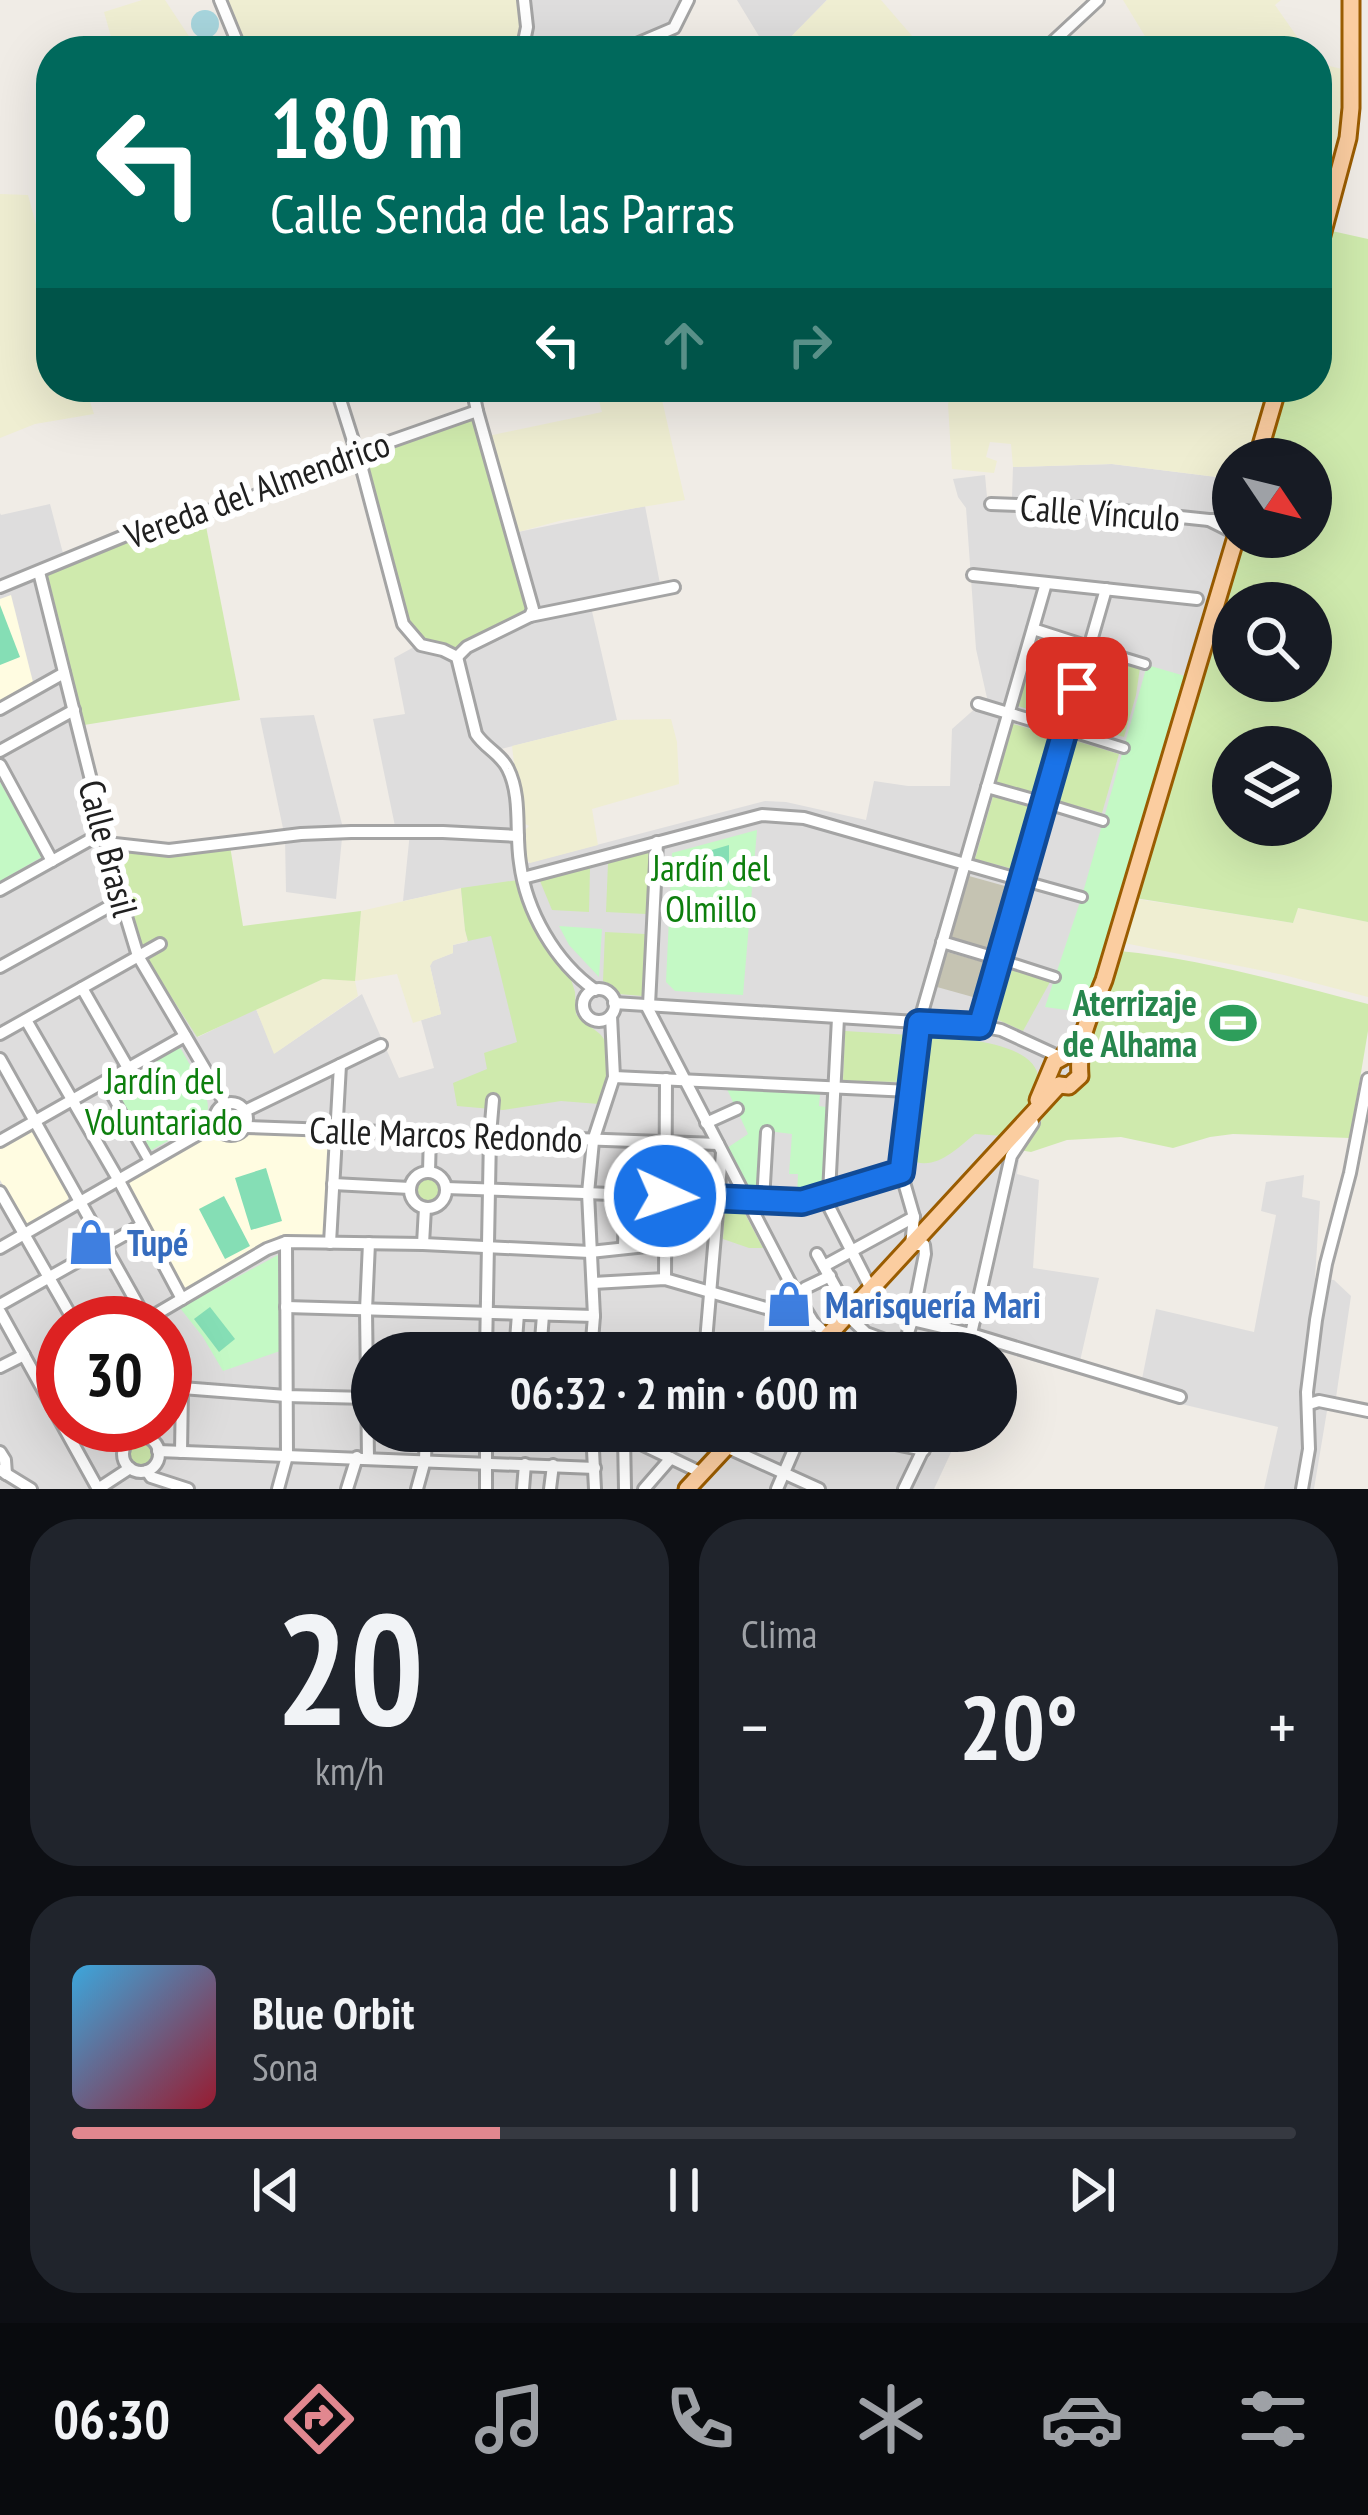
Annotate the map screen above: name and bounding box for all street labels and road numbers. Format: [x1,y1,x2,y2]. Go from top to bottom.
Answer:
street label: Vereda del Almendrico [117,419,396,559]
street label: Calle Vínculo [1018,483,1182,541]
street label: Calle Brasil [68,775,150,922]
street label: Calle Marcos Redondo [309,1106,583,1162]

